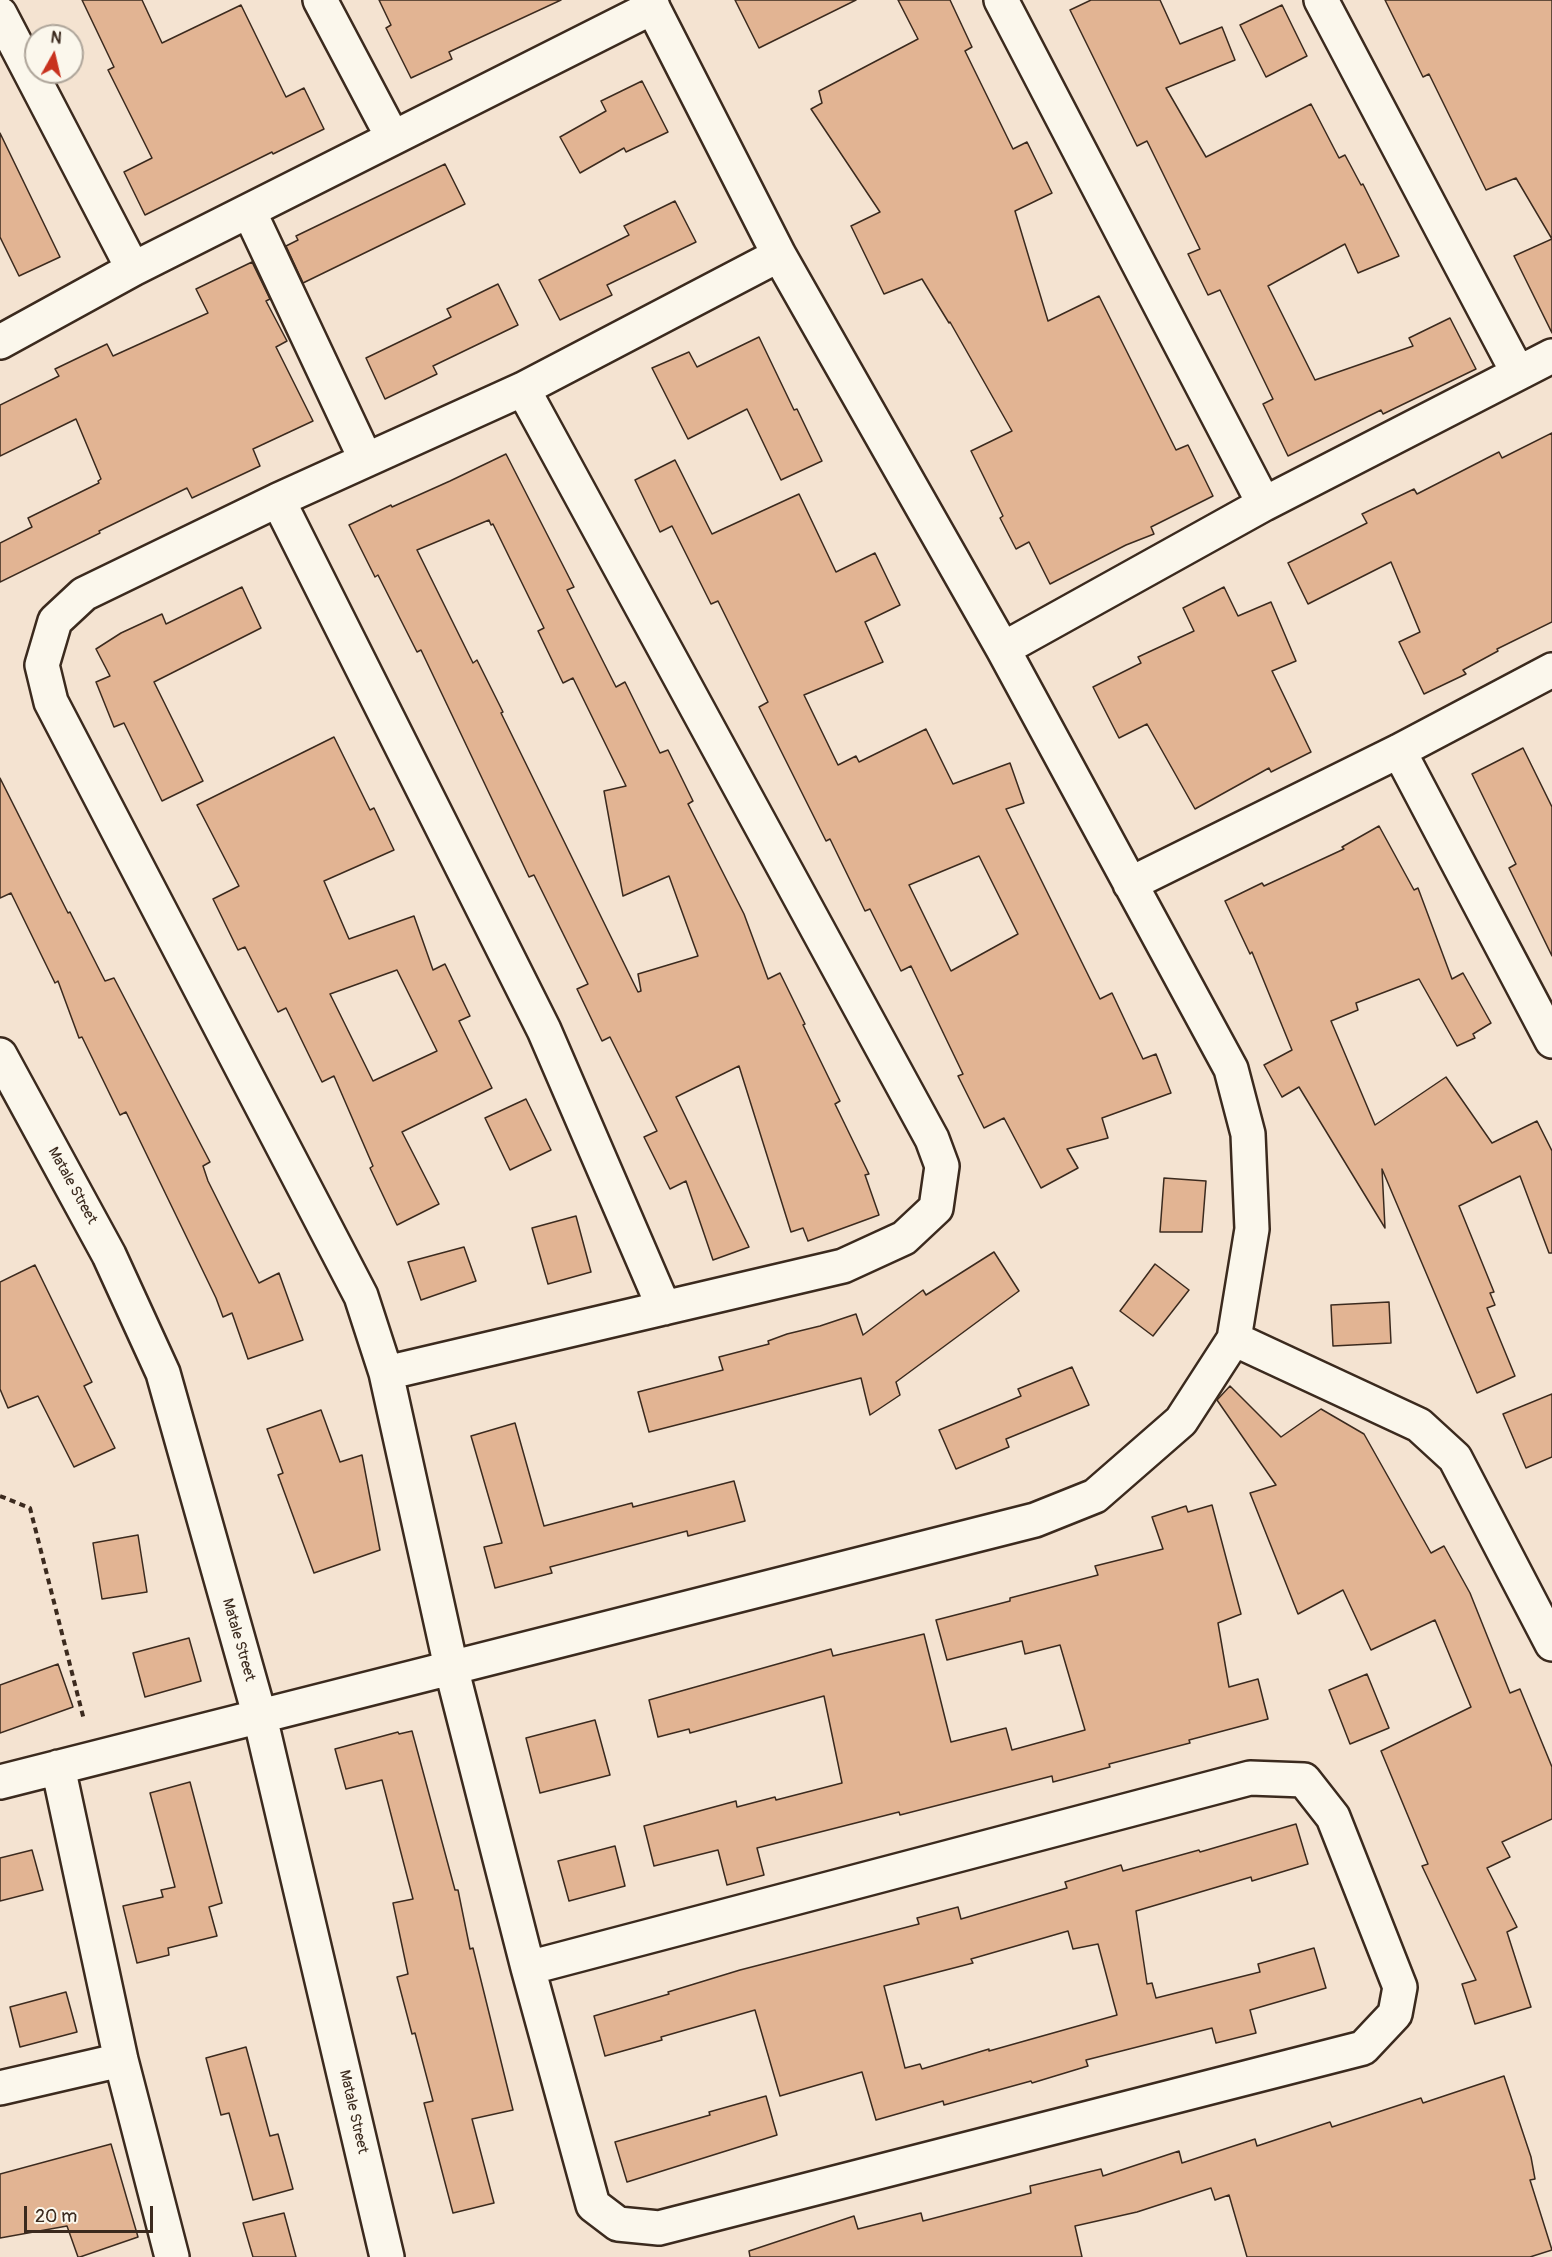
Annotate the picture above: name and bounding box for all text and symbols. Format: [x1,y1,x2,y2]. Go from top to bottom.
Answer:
north arrow [24,24,84,84]
text: N [49,27,63,49]
street label: Matale Street [43,1144,101,1228]
street label: Matale Street [218,1597,258,1683]
street label: Matale Street [335,2068,371,2156]
scale bar [27,2194,156,2232]
text: 20 m [35,2205,77,2228]

